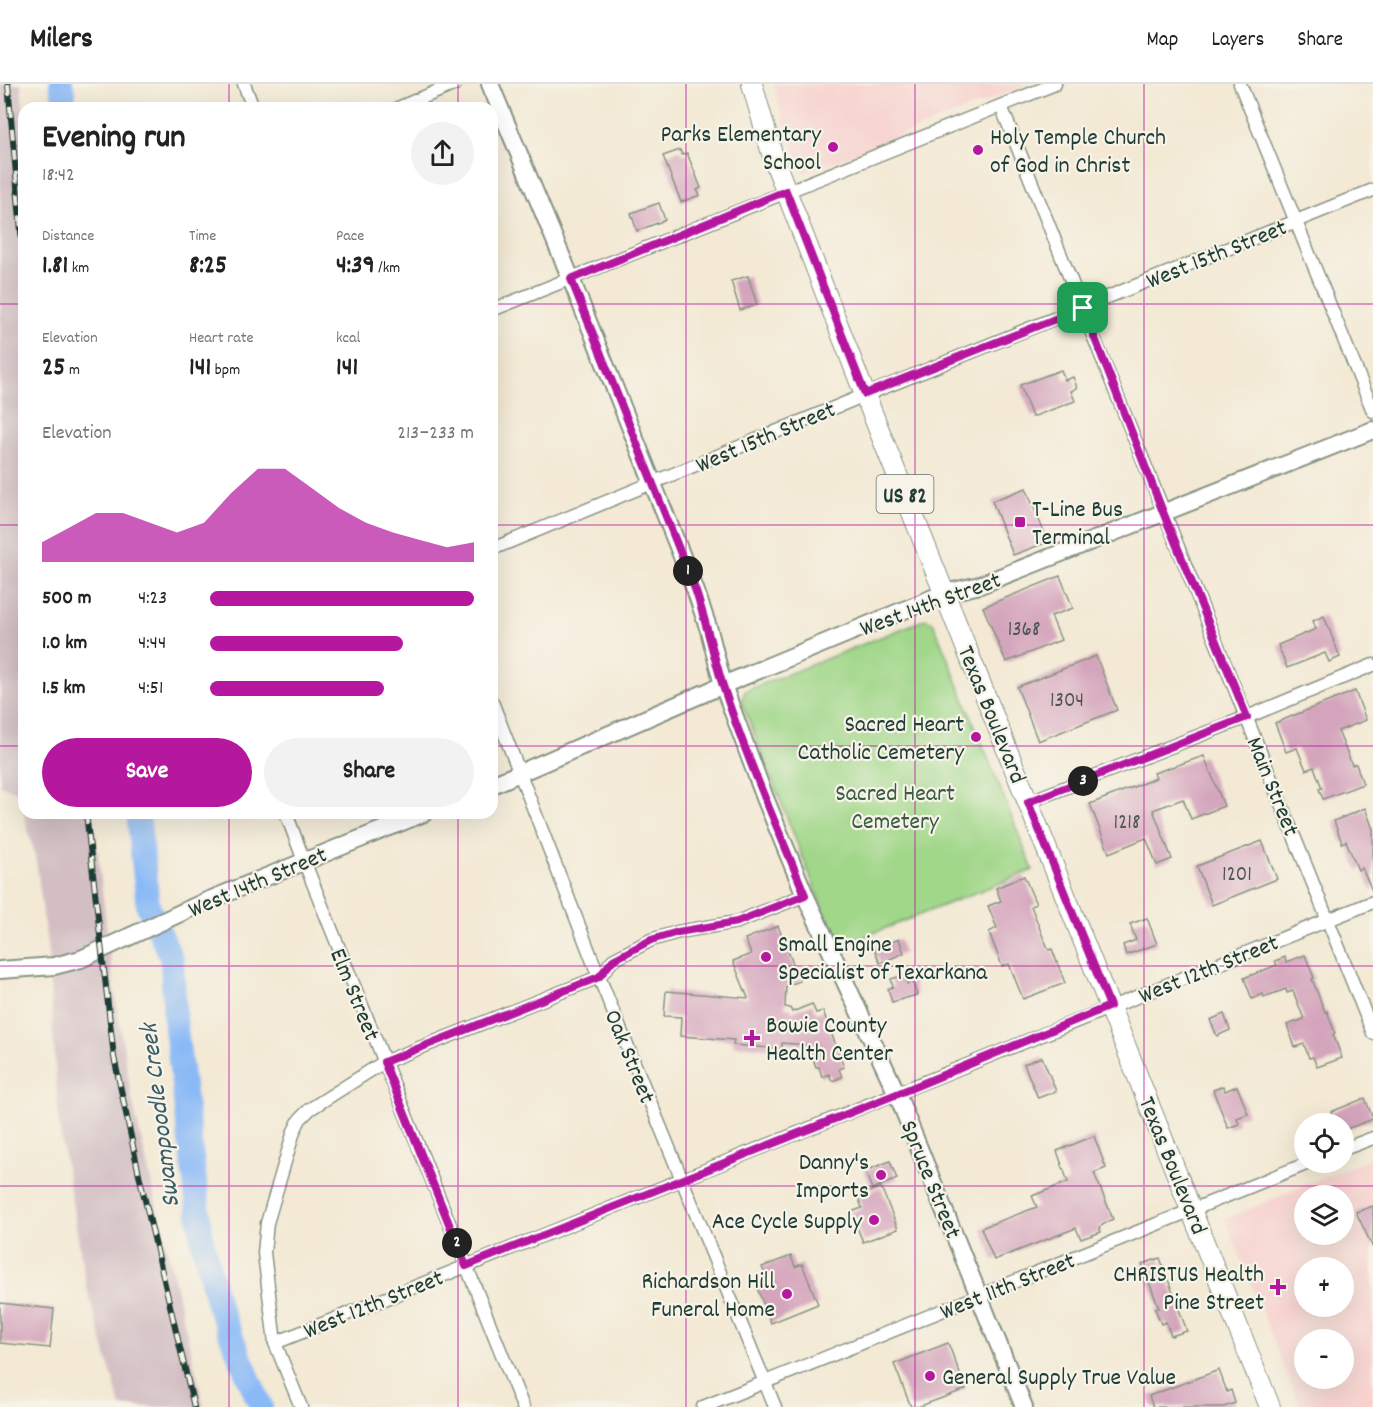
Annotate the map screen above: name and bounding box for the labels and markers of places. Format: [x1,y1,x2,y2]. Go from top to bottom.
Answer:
place label: Parks Elementary School [660,119,822,181]
place label: Holy Temple Church of God in Christ [990,122,1166,184]
marker: Parks Elementary School [826,140,840,154]
marker: Holy Temple Church of God in Christ [971,143,985,157]
pin [1057,282,1108,333]
place label: T-Line Bus Terminal [1032,494,1123,556]
marker: T-Line Bus Terminal [1013,515,1027,529]
pin: 1 [673,556,703,586]
place label: Sacred Heart Catholic Cemetery [798,709,965,771]
marker: Sacred Heart Catholic Cemetery [969,730,983,744]
pin: 3 [1068,766,1098,796]
place label: Small Engine Specialist of Texarkana [778,929,988,991]
marker: Small Engine Specialist of Texarkana [759,950,773,964]
place label: Bowie County Health Center [766,1010,893,1072]
marker: Bowie County Health Center [743,1029,761,1047]
place label: Danny's Imports [795,1147,869,1209]
marker: Danny's Imports [874,1168,888,1182]
place label: Ace Cycle Supply [712,1206,863,1240]
marker: Ace Cycle Supply [867,1213,881,1227]
pin: 2 [442,1228,472,1258]
place label: CHRISTUS Health Pine Street [1113,1259,1264,1321]
place label: Richardson Hill Funeral Home [641,1266,775,1328]
marker: CHRISTUS Health Pine Street [1269,1278,1287,1296]
marker: Richardson Hill Funeral Home [780,1287,794,1301]
place label: General Supply True Value [942,1362,1176,1396]
marker: General Supply True Value [923,1369,937,1383]

